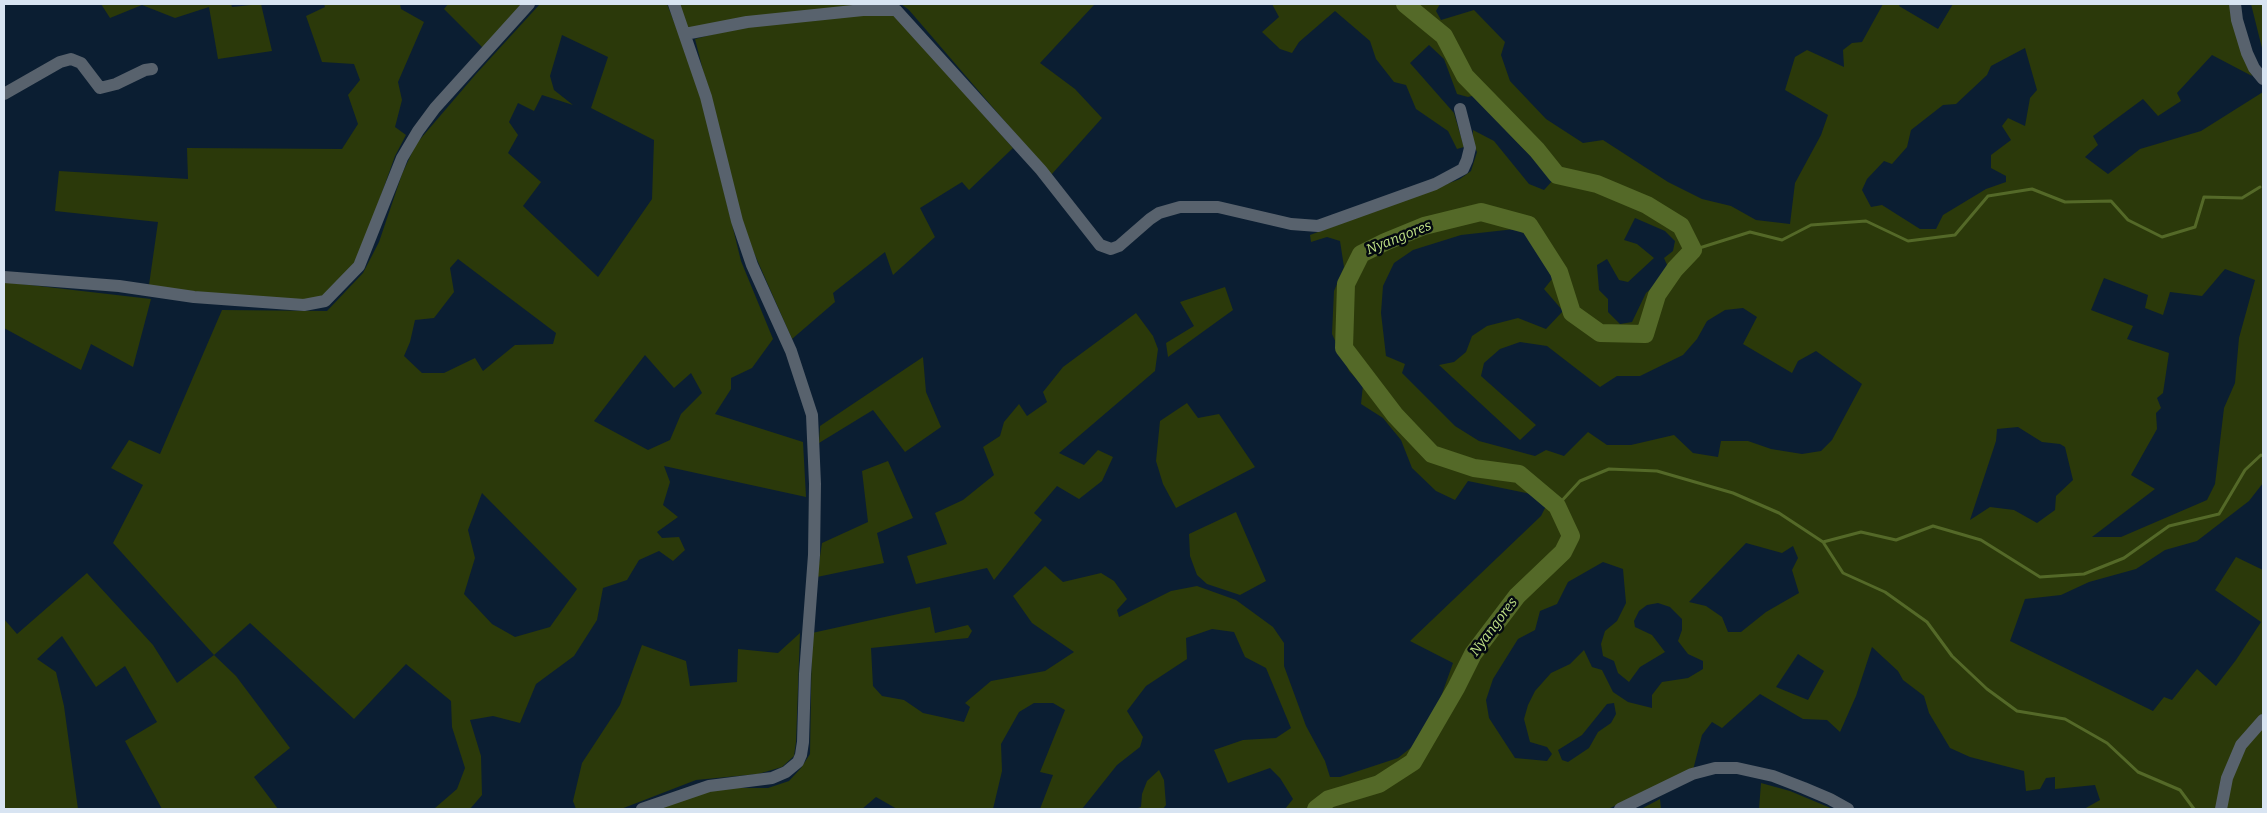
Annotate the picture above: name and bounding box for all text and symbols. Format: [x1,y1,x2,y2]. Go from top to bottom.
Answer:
water label: Nyangores [1364,217,1434,259]
water label: Nyangores [1467,594,1521,660]

